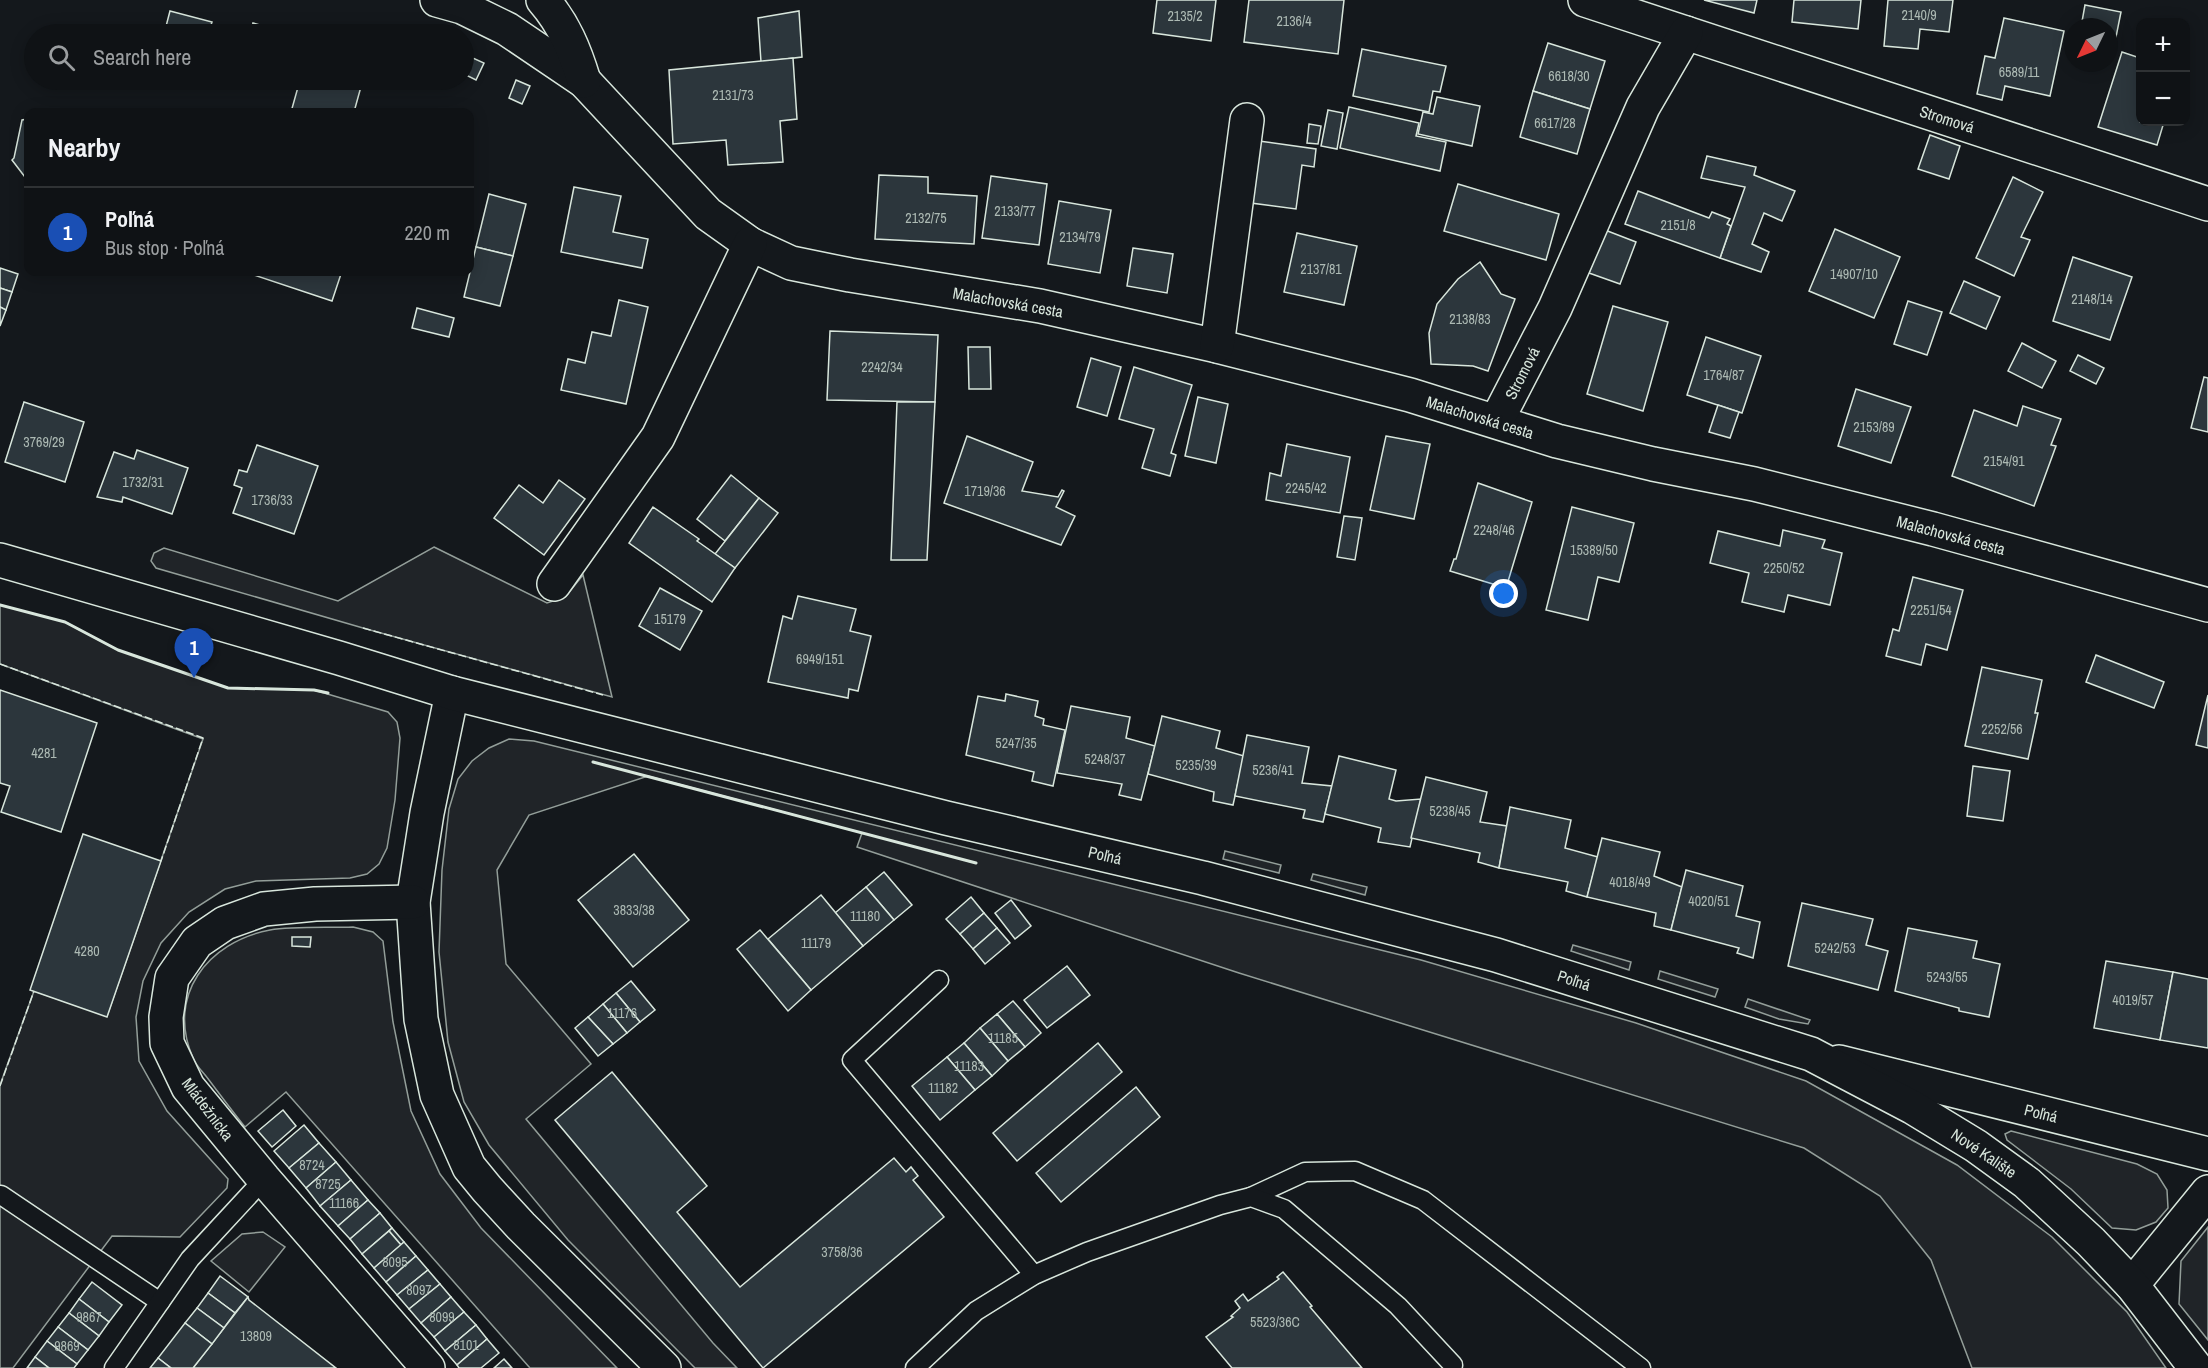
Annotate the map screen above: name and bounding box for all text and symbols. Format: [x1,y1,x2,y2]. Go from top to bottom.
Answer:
house number: 2140/9 [1901,6,1937,24]
house number: 2135/2 [1167,7,1203,25]
house number: 2136/4 [1276,12,1312,30]
north arrow [2064,18,2118,72]
map controls [2136,18,2190,126]
button: + [2136,18,2190,72]
search box [24,24,474,90]
icon: search [45,41,78,74]
text: Search here [93,42,191,72]
house number: 6589/11 [1999,63,2040,81]
house number: 6618/30 [1548,67,1590,85]
button: − [2136,72,2190,126]
house number: 2131/73 [712,86,754,104]
street label: Stromová [1917,100,1978,138]
house number: 6617/28 [1534,114,1576,132]
text: Nearby [48,130,120,165]
house number: 2133/77 [994,202,1036,220]
text: Poľná [105,204,154,234]
house number: 2132/75 [905,209,947,227]
house number: 2151/8 [1660,216,1696,234]
text: 1 [63,219,72,246]
text: 220 m [404,219,450,246]
house number: 2134/79 [1059,228,1101,246]
text: Bus stop · Poľná [105,234,224,261]
house number: 2137/81 [1300,260,1342,278]
house number: 14907/10 [1830,265,1878,283]
street label: Malachovská cesta [951,281,1066,323]
house number: 2148/14 [2071,290,2113,308]
house number: 2138/83 [1449,310,1491,328]
street label: Stromová [1499,342,1545,403]
house number: 2242/34 [861,358,903,376]
house number: 1764/87 [1703,366,1745,384]
street label: Malachovská cesta [1423,390,1537,444]
house number: 2153/89 [1853,418,1895,436]
house number: 3769/29 [23,433,65,451]
house number: 2154/91 [1983,452,2025,470]
house number: 1732/31 [122,473,164,491]
house number: 2245/42 [1285,479,1327,497]
house number: 1719/36 [964,482,1006,500]
house number: 1736/33 [251,491,293,509]
street label: Malachovská cesta [1894,510,2008,560]
house number: 2248/46 [1473,521,1515,539]
house number: 15389/50 [1570,541,1618,559]
house number: 2250/52 [1763,559,1805,577]
your location [1489,579,1518,608]
house number: 2251/54 [1910,601,1952,619]
house number: 15179 [654,610,686,628]
pin: 1 [174,628,214,678]
house number: 6949/151 [796,650,845,668]
house number: 2252/56 [1981,720,2023,738]
house number: 5247/35 [995,734,1037,752]
house number: 4281 [31,744,57,762]
house number: 5248/37 [1084,750,1126,768]
house number: 5235/39 [1175,756,1217,774]
house number: 5236/41 [1252,761,1294,779]
house number: 5238/45 [1429,802,1471,820]
street label: Poľná [1086,841,1125,870]
house number: 4018/49 [1609,873,1651,891]
house number: 4020/51 [1688,892,1730,910]
house number: 3833/38 [613,901,655,919]
house number: 11180 [850,907,880,925]
house number: 11179 [801,934,831,952]
house number: 5242/53 [1814,939,1856,957]
house number: 4280 [74,942,100,960]
street label: Poľná [1555,964,1594,996]
house number: 5243/55 [1926,968,1968,986]
house number: 4019/57 [2112,991,2154,1009]
house number: 11176 [607,1004,637,1022]
house number: 11185 [988,1029,1018,1047]
house number: 11183 [954,1057,984,1075]
street label: Mládežnícka [177,1073,239,1146]
house number: 11182 [928,1079,958,1097]
street label: Poľná [2022,1098,2061,1128]
street label: Nové Kalište [1947,1123,2021,1183]
house number: 8724 [299,1156,325,1174]
house number: 8725 [315,1175,341,1193]
house number: 11166 [329,1194,359,1212]
house number: 3758/36 [821,1243,863,1261]
house number: 8095 [382,1253,408,1271]
house number: 8097 [406,1281,432,1299]
house number: 9867 [76,1308,102,1326]
house number: 8099 [429,1308,455,1326]
house number: 5523/36C [1250,1313,1300,1331]
house number: 13809 [240,1327,272,1345]
house number: 8101 [453,1336,479,1354]
house number: 9869 [54,1337,80,1355]

